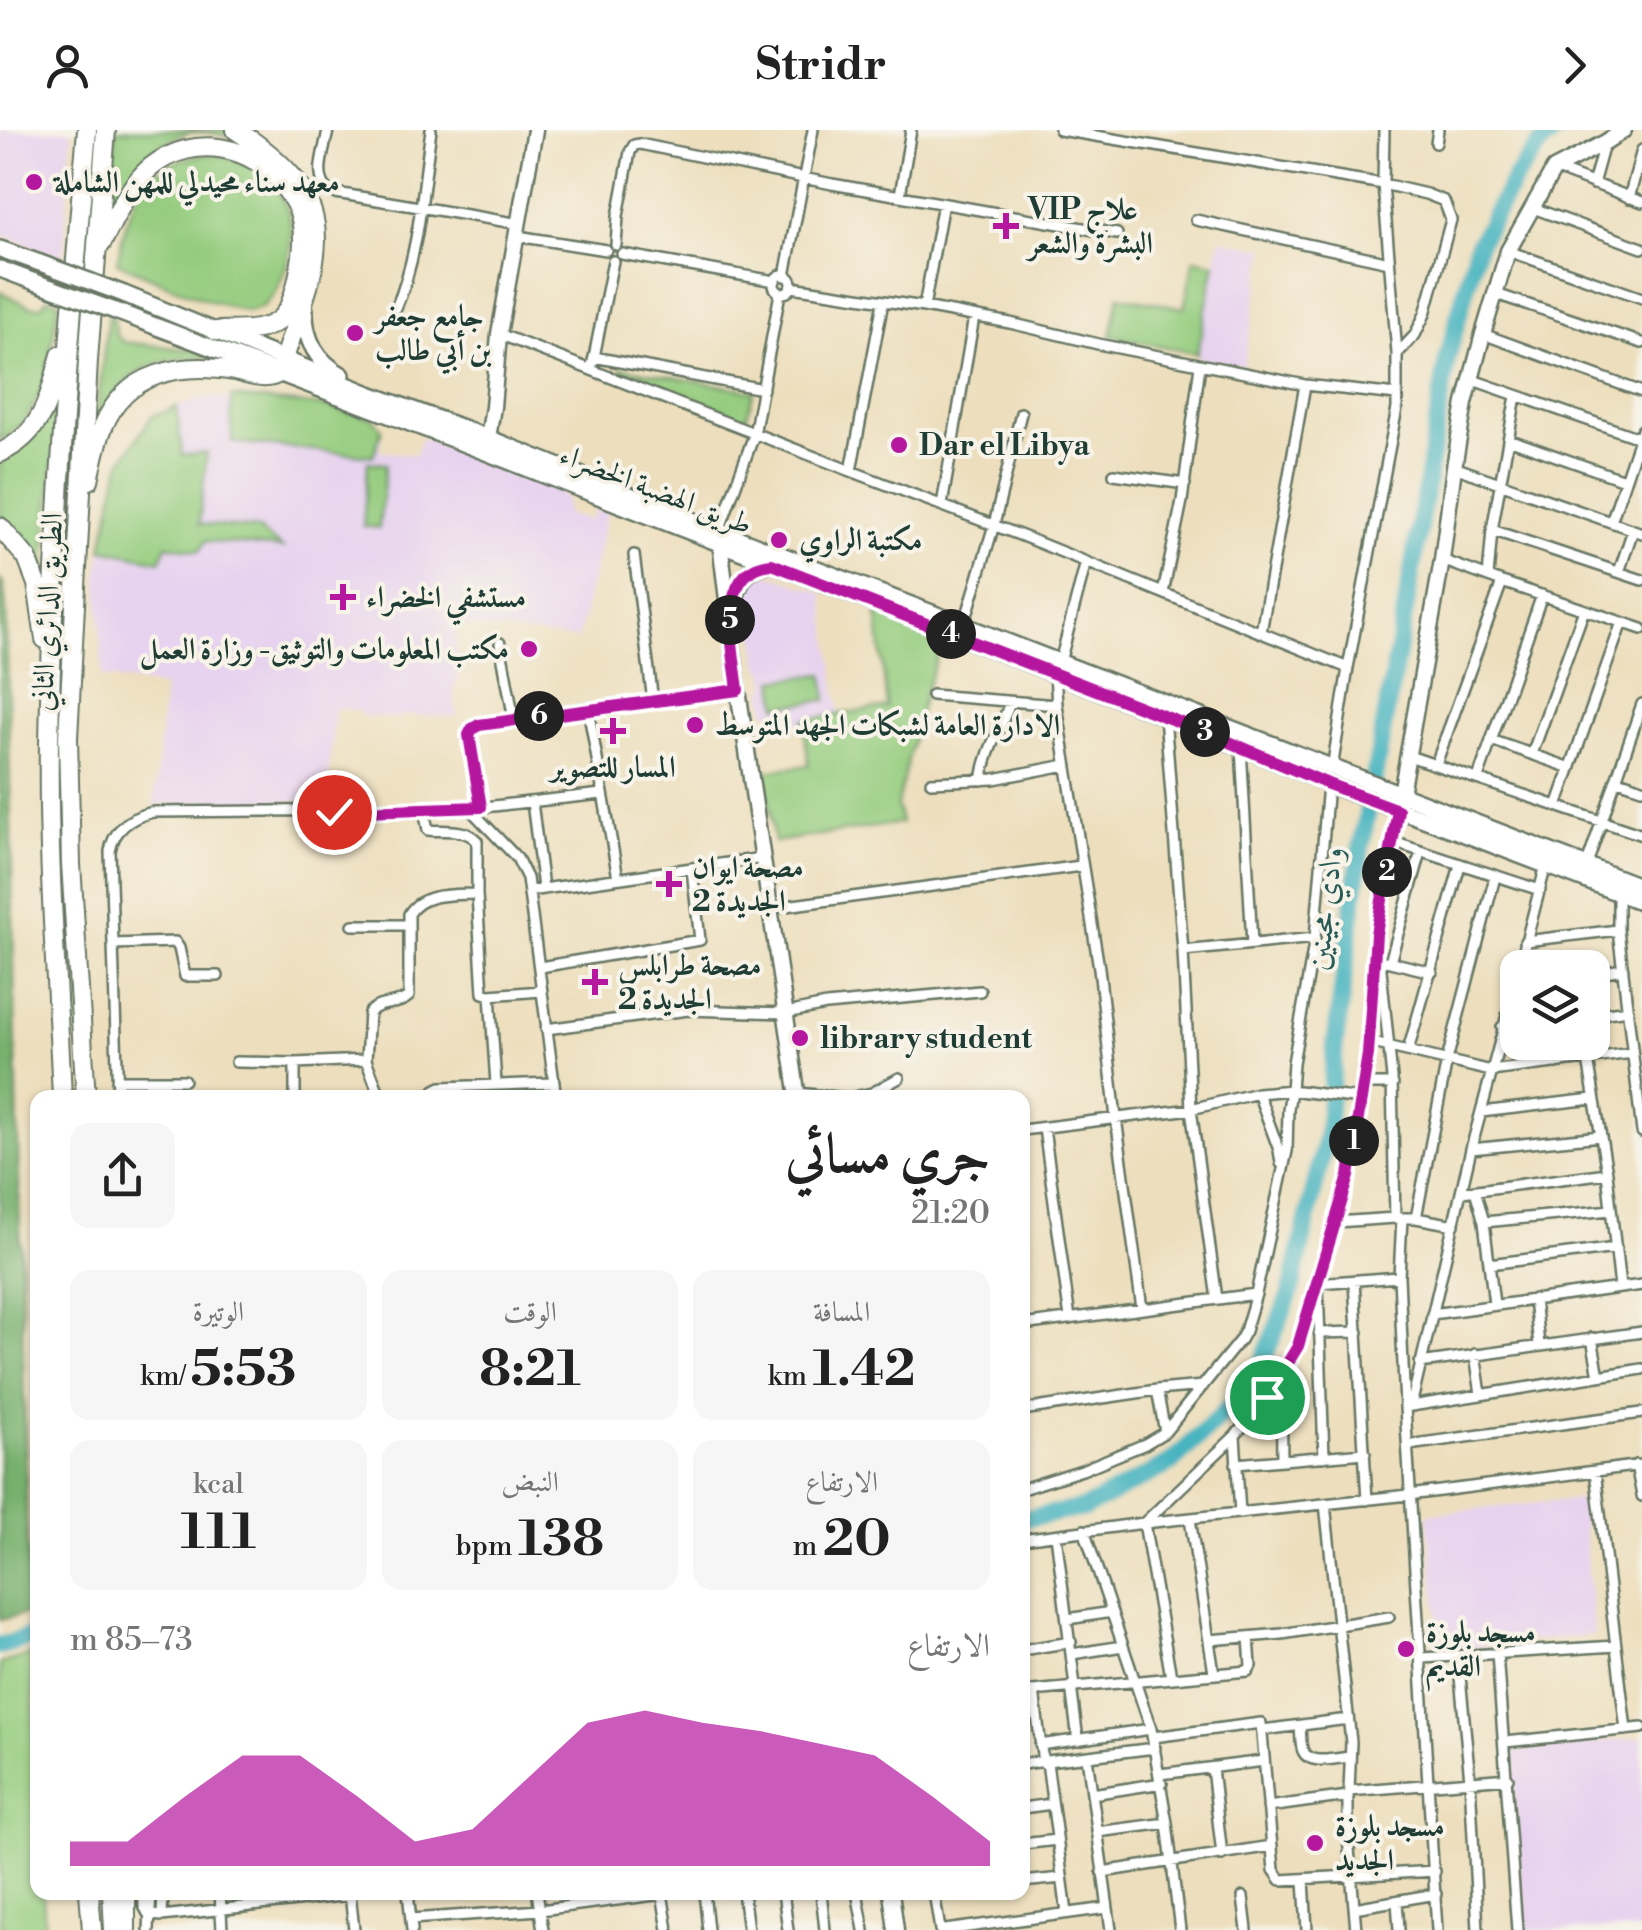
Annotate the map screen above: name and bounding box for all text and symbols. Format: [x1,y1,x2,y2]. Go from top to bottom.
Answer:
text: Stridr [755,37,887,94]
icon: person [40,38,95,93]
icon: forward [1547,38,1602,93]
place label: معهد سناء محيدلي للمهن الشاملة [52,164,340,207]
marker: معهد سناء محيدلي للمهن الشاملة [23,171,45,193]
place label: VIP علاج البشرة والشعر [1025,191,1153,263]
marker: VIP علاج البشرة والشعر [993,213,1019,239]
place label: جامع جعفر بن أبي طالب [372,298,492,375]
marker: جامع جعفر بن أبي طالب [344,322,366,344]
place label: Dar el Libya [919,427,1090,465]
marker: Dar el Libya [888,434,910,456]
street label: طريق الهضبة الخضراء [554,436,757,544]
street label: الطريق الدائري الثاني [24,512,76,713]
place label: مكتبة الراوي [799,522,922,563]
marker: مكتبة الراوي [768,529,790,551]
place label: مستشفي الخضراء [366,579,526,626]
marker: مستشفي الخضراء [330,584,356,610]
pin: 5 [705,595,755,645]
text: 5 [721,602,739,637]
pin: 4 [926,609,976,659]
text: 4 [942,616,960,651]
place label: مكتب المعلومات والتوثيق- وزارة العمل [140,631,509,670]
marker: مكتب المعلومات والتوثيق- وزارة العمل [518,638,540,660]
pin: 6 [514,691,564,741]
text: 6 [530,698,548,733]
place label: الادارة العامة لشبكات الجهد المتوسط [715,707,1060,745]
pin: 3 [1180,707,1230,757]
marker: الادارة العامة لشبكات الجهد المتوسط [684,714,706,736]
text: 3 [1197,714,1213,749]
marker: المسار للتصوير [600,718,626,744]
place label: المسار للتصوير [547,749,676,787]
pin [292,770,377,855]
icon: check [307,785,362,840]
water label: وادي مجينين [1298,844,1356,973]
pin: 2 [1362,847,1412,897]
place label: مصحة ايوان الجديدة 2 [692,849,804,921]
text: 2 [1378,854,1396,889]
marker: مصحة ايوان الجديدة 2 [656,871,682,897]
place label: مصحة طرابلس الجديدة 2 [618,947,761,1019]
map controls [1500,950,1610,1060]
button: layers [1500,950,1610,1060]
marker: مصحة طرابلس الجديدة 2 [582,969,608,995]
place label: library student [820,1020,1032,1058]
marker: library student [789,1027,811,1049]
pin: 1 [1329,1116,1379,1166]
text: جري مسائي [785,1121,990,1190]
button: share [70,1123,175,1228]
text: 1 [1347,1123,1361,1158]
text: 21:20 [911,1193,990,1233]
text: الوتيرة [193,1295,244,1330]
text: الوقت [503,1295,557,1330]
text: المسافة [813,1295,870,1330]
text: 5:53 [191,1339,296,1401]
text: 8:21 [479,1339,581,1401]
text: 1.42 [813,1339,916,1401]
pin [1225,1355,1310,1440]
text: /km [140,1359,191,1394]
text: km [768,1359,813,1394]
icon: arrive [1240,1370,1295,1425]
text: النبض [501,1465,559,1500]
text: الارتفاع [805,1465,878,1500]
text: kcal [193,1467,244,1502]
text: 111 [181,1502,256,1564]
text: 138 [518,1509,604,1571]
text: 20 [823,1509,891,1571]
text: bpm [456,1529,518,1564]
text: m [793,1529,823,1564]
place label: مسجد بلوزة القديم [1426,1614,1536,1692]
text: 73–85 m [70,1620,193,1660]
text: الارتفاع [907,1626,990,1666]
marker: مسجد بلوزة القديم [1395,1638,1417,1660]
place label: مسجد بلوزة الجديد [1335,1808,1445,1880]
marker: مسجد بلوزة الجديد [1304,1832,1326,1854]

